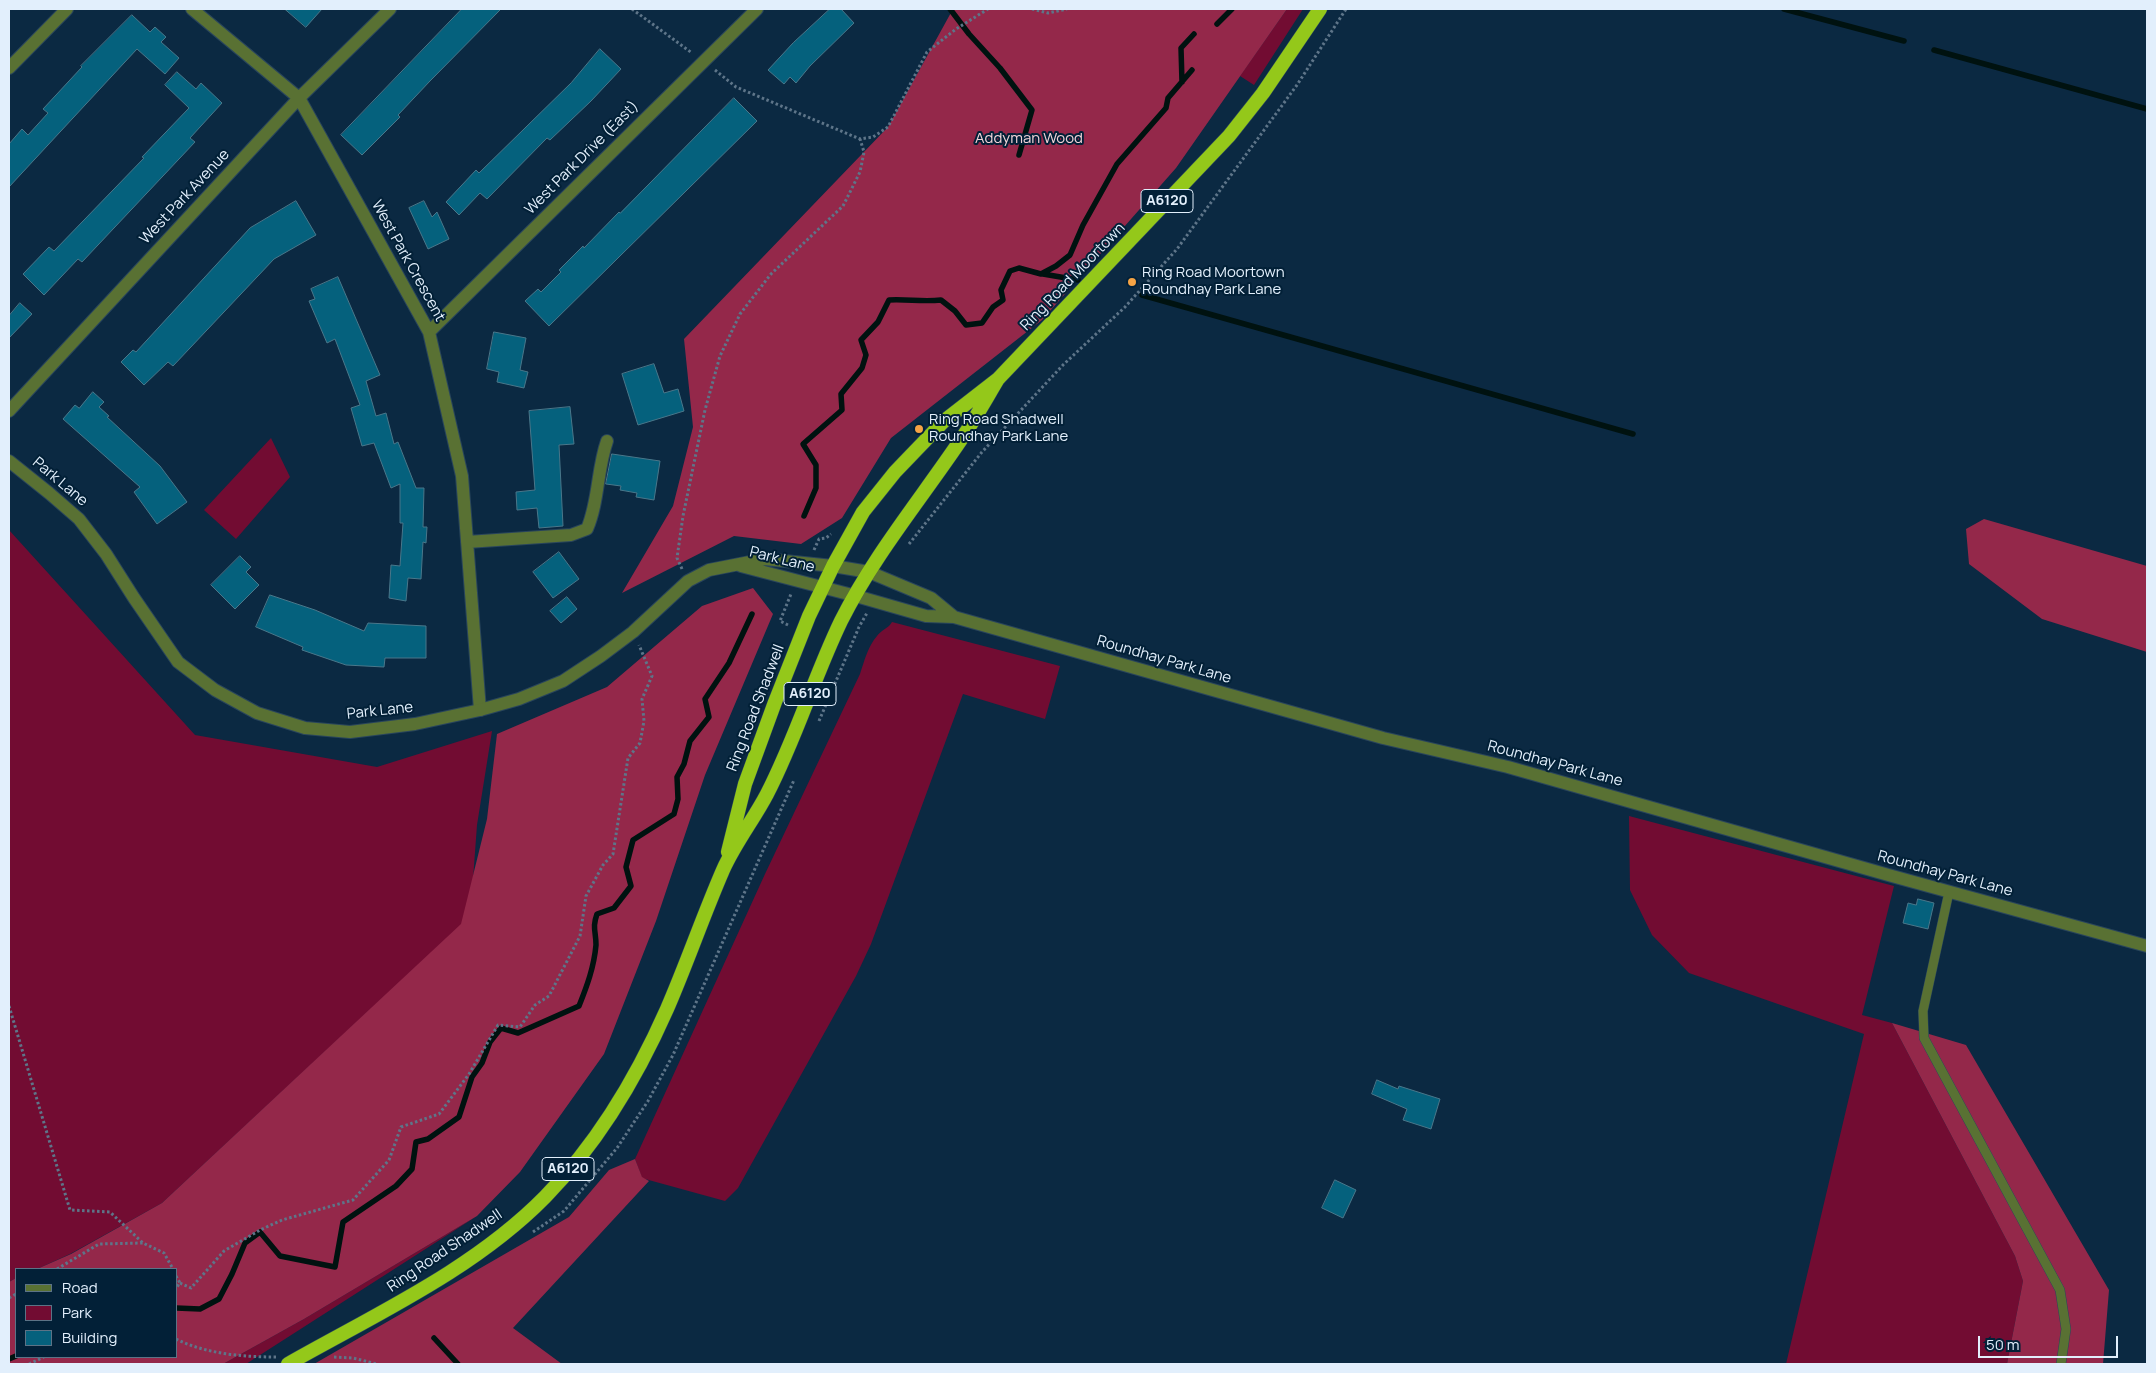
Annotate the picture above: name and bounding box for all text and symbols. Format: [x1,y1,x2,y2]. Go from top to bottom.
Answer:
street label: West Park Drive (East) [521,97,643,219]
park label: Addyman Wood [975,130,1083,148]
street label: West Park Avenue [136,146,234,248]
road number: A6120 [1141,190,1193,212]
street label: West Park Crescent [367,197,449,325]
street label: Ring Road Moortown [1017,219,1129,335]
place label: Ring Road Moortown Roundhay Park Lane [1142,264,1285,299]
marker: Ring Road Moortown Roundhay Park Lane [1126,276,1138,288]
place label: Ring Road Shadwell Roundhay Park Lane [929,411,1068,446]
marker: Ring Road Shadwell Roundhay Park Lane [913,423,925,435]
street label: Park Lane [29,454,91,510]
street label: Park Lane [748,543,816,577]
street label: Roundhay Park Lane [1095,632,1233,688]
street label: Ring Road Shadwell [723,642,789,774]
road number: A6120 [784,682,836,706]
street label: Park Lane [346,699,414,723]
street label: Roundhay Park Lane [1485,737,1625,791]
street label: Roundhay Park Lane [1875,847,2015,901]
road number: A6120 [542,1158,594,1180]
street label: Ring Road Shadwell [384,1206,506,1296]
legend [15,1268,178,1358]
text: Road [62,1277,98,1298]
text: Park [62,1302,92,1323]
scale bar [1981,1326,2121,1358]
text: Building [62,1327,117,1348]
text: 50 m [1986,1334,2020,1355]

